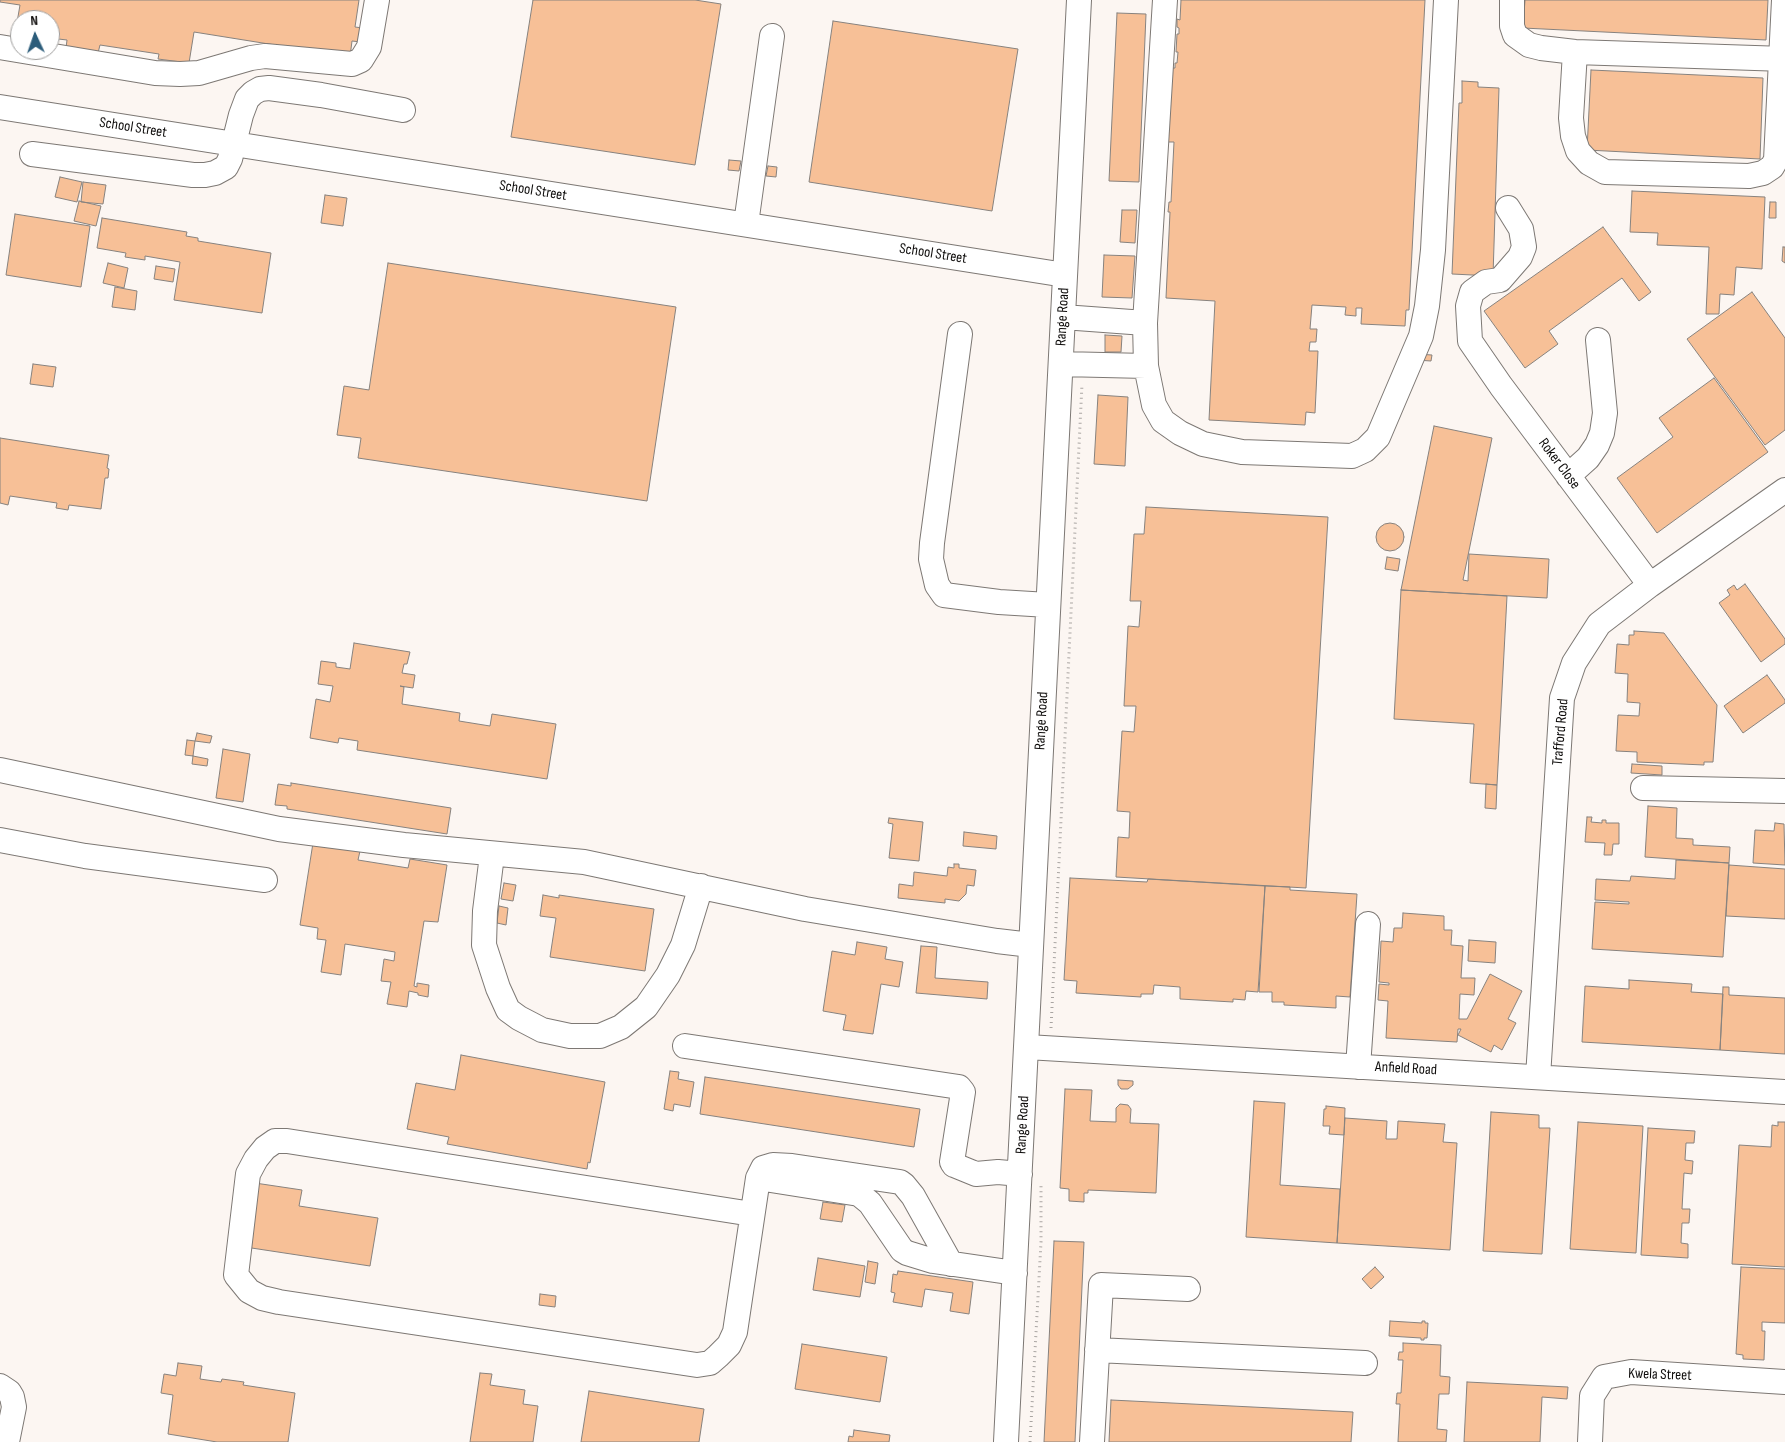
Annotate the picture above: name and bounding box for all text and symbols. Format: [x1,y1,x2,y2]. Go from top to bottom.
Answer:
north arrow [10,10,60,60]
text: N [30,12,38,29]
street label: School Street [98,114,168,142]
street label: School Street [498,177,568,205]
street label: School Street [898,240,968,268]
street label: Range Road [1052,287,1074,347]
street label: Roker Close [1534,435,1584,493]
street label: Range Road [1031,691,1053,751]
street label: Trafford Road [1549,698,1573,766]
street label: Anfield Road [1375,1058,1437,1080]
street label: Range Road [1012,1095,1034,1155]
street label: Kwela Street [1628,1365,1692,1385]

